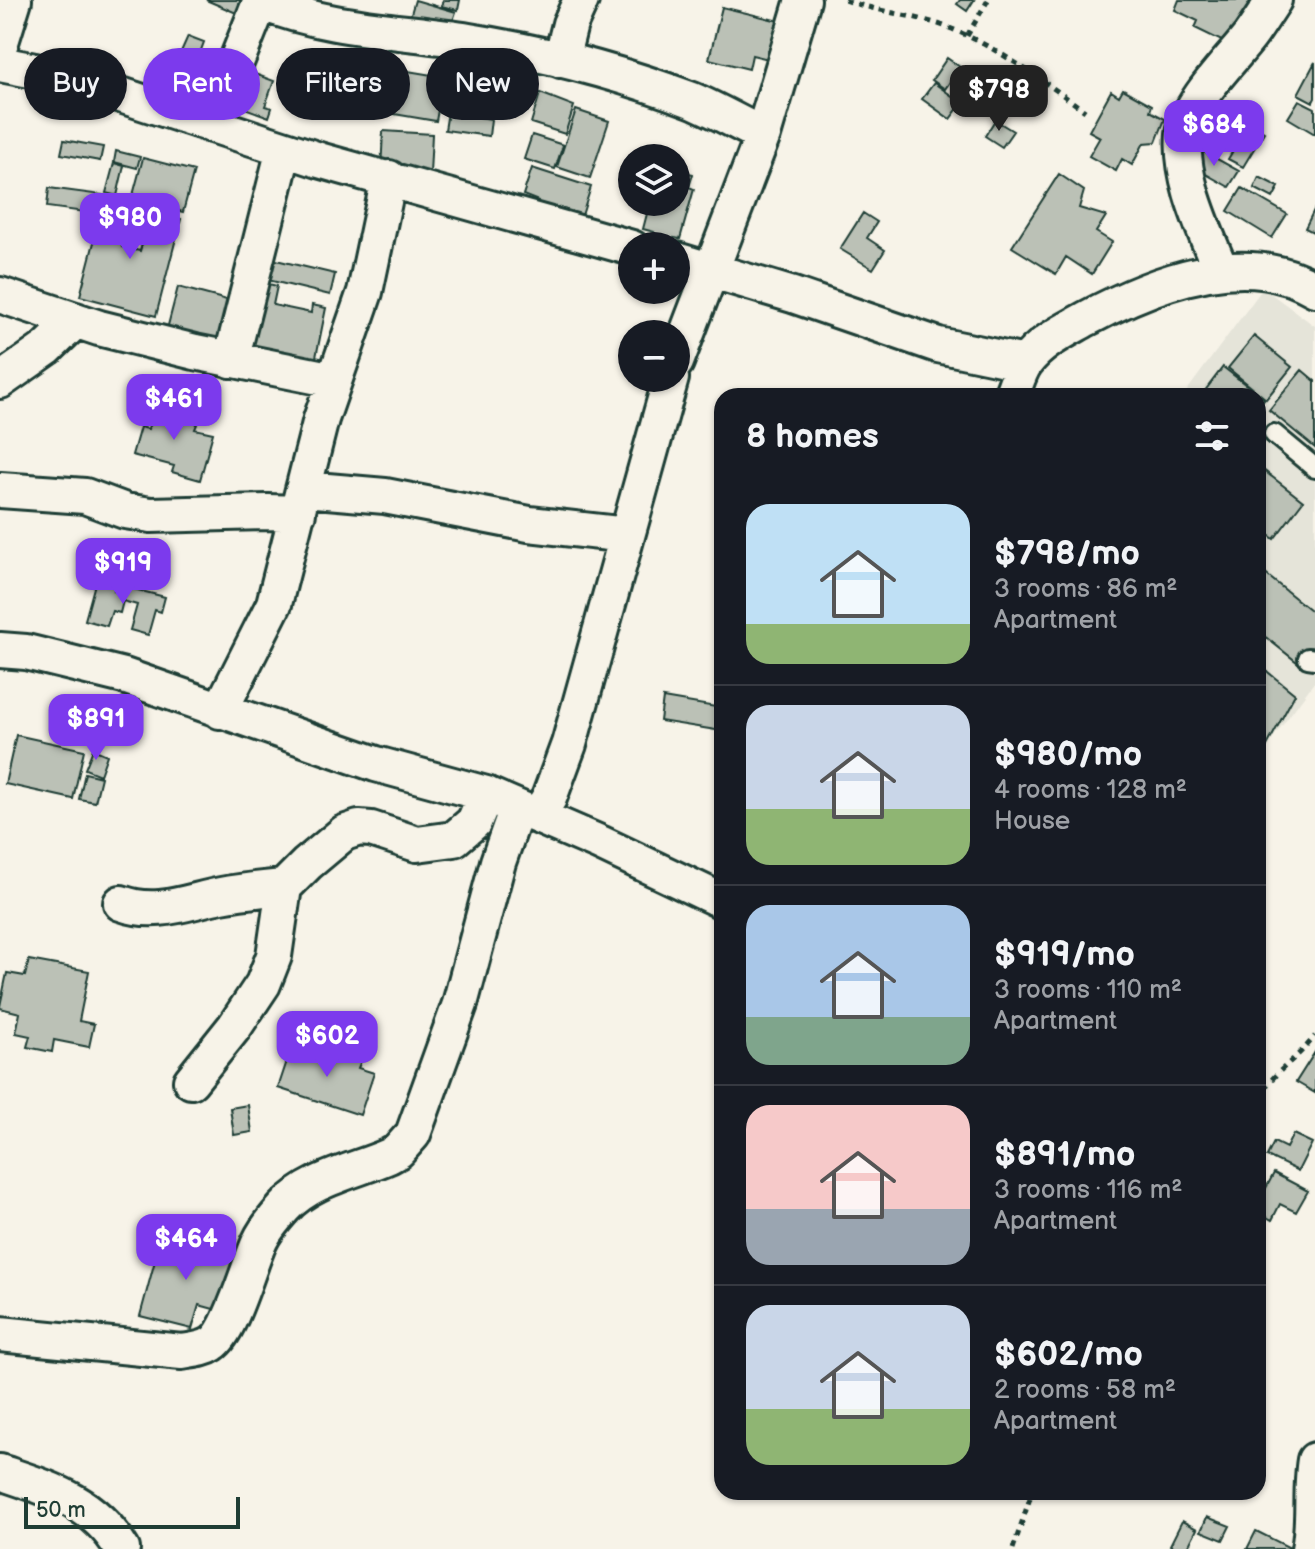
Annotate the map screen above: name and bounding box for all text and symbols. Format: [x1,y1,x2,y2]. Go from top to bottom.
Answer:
chip: Buy [24,48,127,120]
chip: Rent [143,48,260,120]
chip: Filters [276,48,410,120]
chip: New [426,48,539,120]
pin: $798 [952,65,1046,133]
text: $798 [968,75,1030,106]
pin: $684 [1167,100,1261,168]
text: $684 [1182,110,1246,141]
map controls [618,144,690,392]
button: layers [618,144,690,216]
pin: $980 [83,193,177,261]
text: $980 [98,203,162,234]
button: + [618,232,690,304]
button: − [618,320,690,392]
pin: $461 [127,374,221,442]
text: $461 [144,384,204,415]
icon: filters [1190,414,1234,458]
text: 8 homes [746,416,879,457]
text: $798/mo [994,533,1140,574]
icon: home [810,536,906,632]
pin: $919 [76,538,170,606]
text: $919 [94,548,152,579]
text: 3 rooms · 86 m² [994,574,1178,605]
text: Apartment [994,605,1117,636]
pin: $891 [49,694,143,762]
text: $891 [67,704,125,735]
text: $980/mo [994,734,1142,775]
icon: home [810,737,906,833]
text: 4 rooms · 128 m² [994,775,1187,806]
text: House [994,806,1070,837]
text: $919/mo [994,934,1135,975]
icon: home [810,937,906,1033]
text: 3 rooms · 110 m² [994,975,1182,1006]
text: Apartment [994,1006,1117,1037]
pin: $602 [280,1011,374,1079]
text: $602 [295,1021,359,1052]
text: $891/mo [994,1134,1135,1175]
icon: home [810,1137,906,1233]
text: 3 rooms · 116 m² [994,1175,1183,1206]
text: Apartment [994,1206,1117,1237]
pin: $464 [139,1214,233,1282]
text: $464 [154,1224,218,1255]
text: $602/mo [994,1334,1143,1375]
icon: home [810,1337,906,1433]
text: 2 rooms · 58 m² [994,1375,1176,1406]
text: Apartment [994,1406,1117,1437]
scale bar [24,1493,240,1529]
text: 50 m [36,1497,86,1524]

